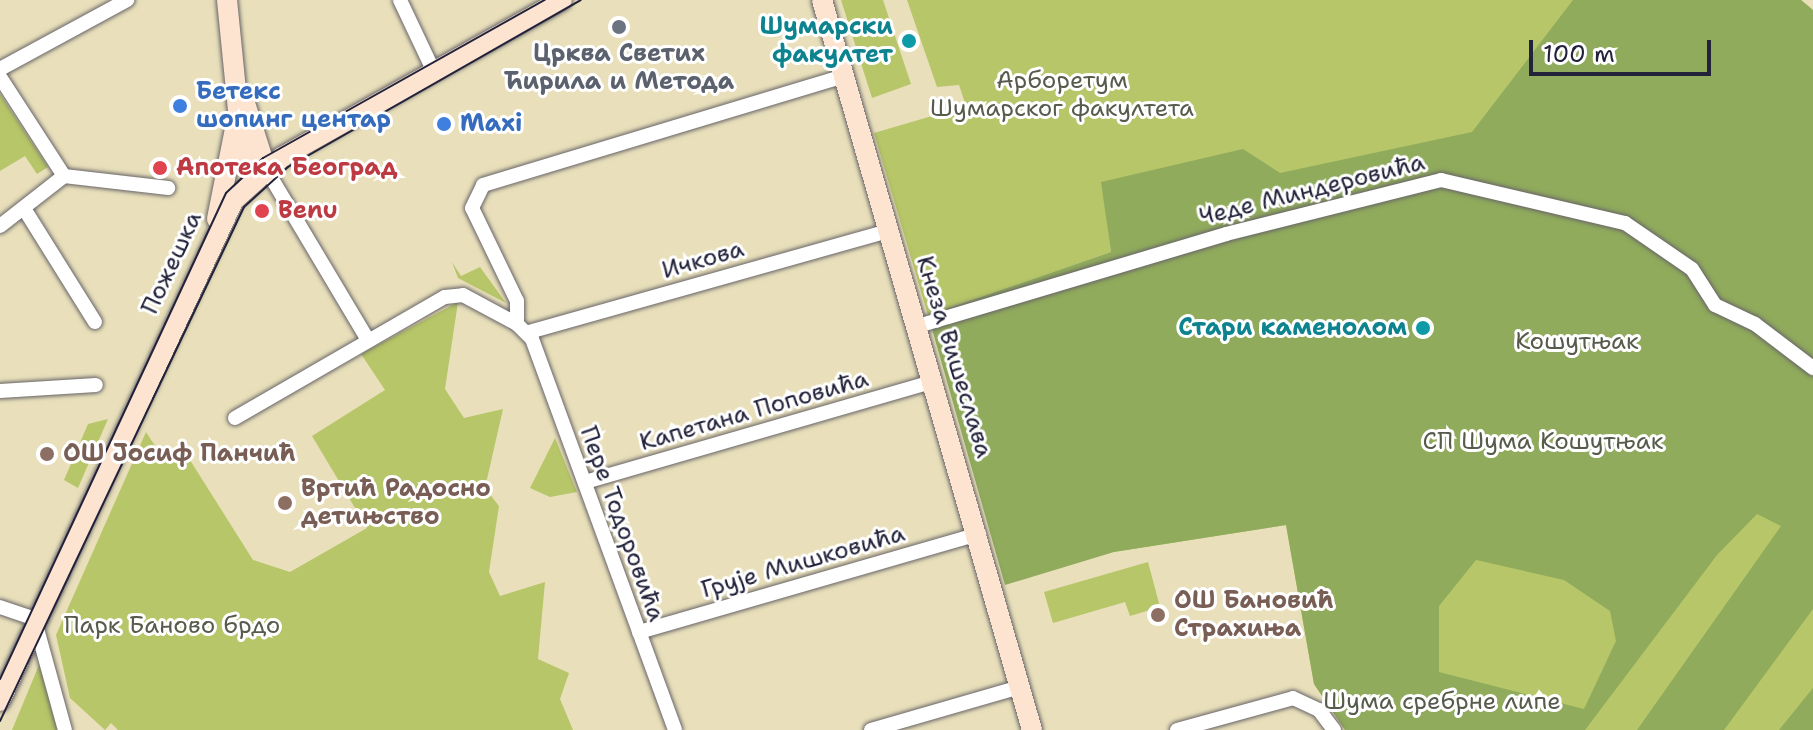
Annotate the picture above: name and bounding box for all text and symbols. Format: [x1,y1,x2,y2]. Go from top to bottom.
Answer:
place label: Шумарски факултет [760,13,893,69]
marker: Црква Светих Ћирила и Метода [610,18,628,36]
scale bar [1533,24,1715,74]
marker: Шумарски факултет [900,32,918,50]
text: 100 m [1543,38,1615,70]
place label: Црква Светих Ћирила и Метода [504,40,734,96]
park label: Арборетум Шумарског факултета [930,67,1194,123]
place label: Бетекс шопинг центар [196,78,391,134]
marker: Бетекс шопинг центар [171,97,189,115]
place label: Maxi [460,110,522,138]
marker: Maxi [435,115,453,133]
street label: Чеде Миндеровића [1196,148,1428,232]
place label: Апотека Београд [176,154,398,182]
marker: Апотека Београд [151,159,169,177]
place label: Benu [278,197,338,225]
marker: Benu [253,202,271,220]
street label: Пожешка [136,207,208,319]
street label: Ичкова [659,235,747,285]
street label: Кнеза Вишеслава [910,253,998,461]
place label: Стари каменолом [1178,314,1407,342]
marker: Стари каменолом [1414,319,1432,337]
park label: Кошутњак [1515,328,1639,356]
street label: Капетана Поповића [636,365,872,457]
street label: Пере Тодоровића [573,422,671,626]
park label: СП Шума Кошутњак [1423,428,1663,456]
place label: ОШ Јосиф Панчић [63,440,296,468]
marker: ОШ Јосиф Панчић [38,445,56,463]
place label: Вртић Радосно детињство [301,475,491,531]
marker: Вртић Радосно детињство [276,494,294,512]
street label: Грује Мишковића [698,519,908,605]
place label: ОШ Бановић Страхиња [1174,587,1334,643]
marker: ОШ Бановић Страхиња [1149,606,1167,624]
park label: Парк Баново брдо [64,612,280,640]
park label: Шума сребрне липе [1323,688,1561,716]

